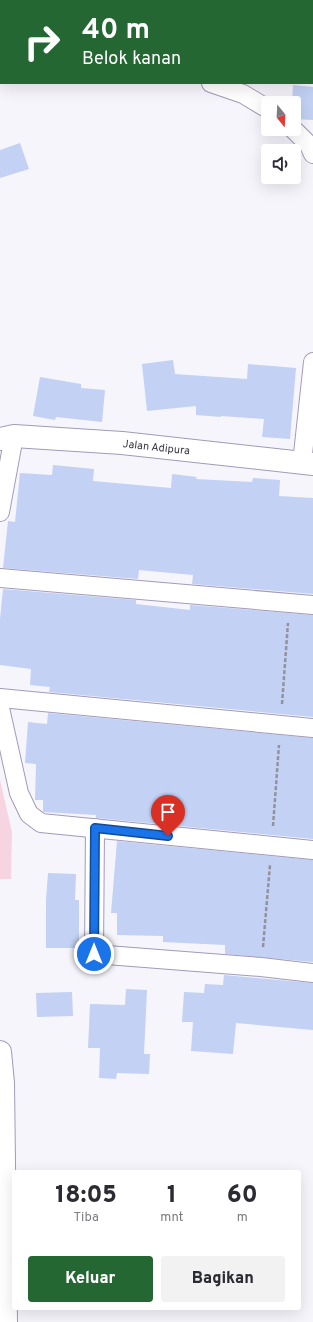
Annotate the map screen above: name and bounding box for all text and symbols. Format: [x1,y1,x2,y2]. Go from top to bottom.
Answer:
text: 40 m [82,13,150,49]
icon: right [16,16,68,68]
text: Belok kanan [82,48,181,71]
north arrow [261,96,301,136]
map controls [261,96,301,184]
button: sound [261,144,301,184]
street label: Jalan Adipura [122,437,191,458]
pin [151,795,185,836]
icon: arrive [157,801,179,823]
position arrow [73,933,115,975]
text: 18:05 [55,1181,117,1211]
text: 1 [167,1181,177,1211]
text: 60 [227,1181,258,1211]
text: Tiba [74,1210,99,1226]
text: mnt [160,1210,183,1226]
text: m [237,1210,248,1226]
button: Keluar [28,1256,153,1302]
button: Bagikan [161,1256,285,1302]

